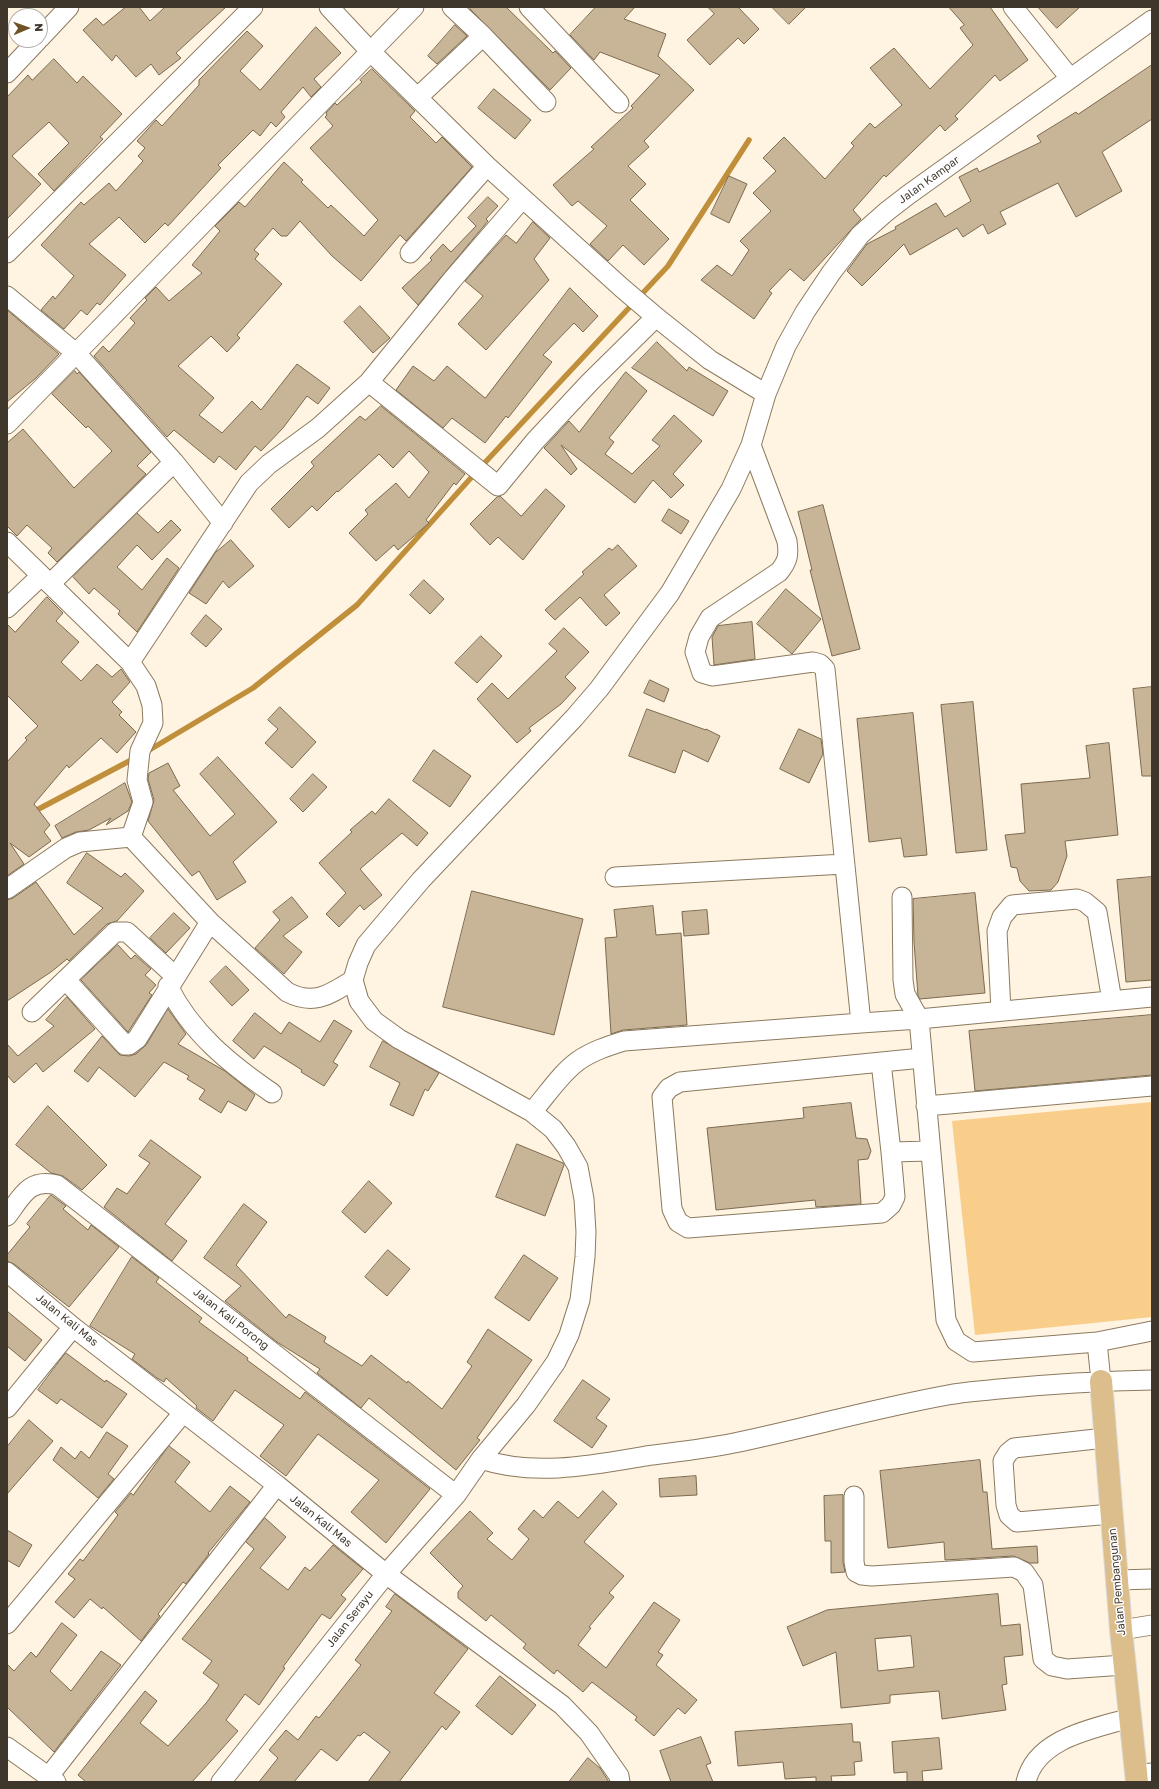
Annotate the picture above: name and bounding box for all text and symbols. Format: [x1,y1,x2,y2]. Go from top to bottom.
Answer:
north arrow [8,8,48,48]
text: N [33,23,46,32]
street label: Jalan Kampar [896,153,962,207]
street label: Jalan Kali Porong [190,1285,272,1353]
street label: Jalan Kali Mas [33,1291,101,1349]
street label: Jalan Kali Mas [287,1492,355,1550]
street label: Jalan Pembangunan [1106,1528,1128,1636]
street label: Jalan Serayu [324,1588,376,1650]

